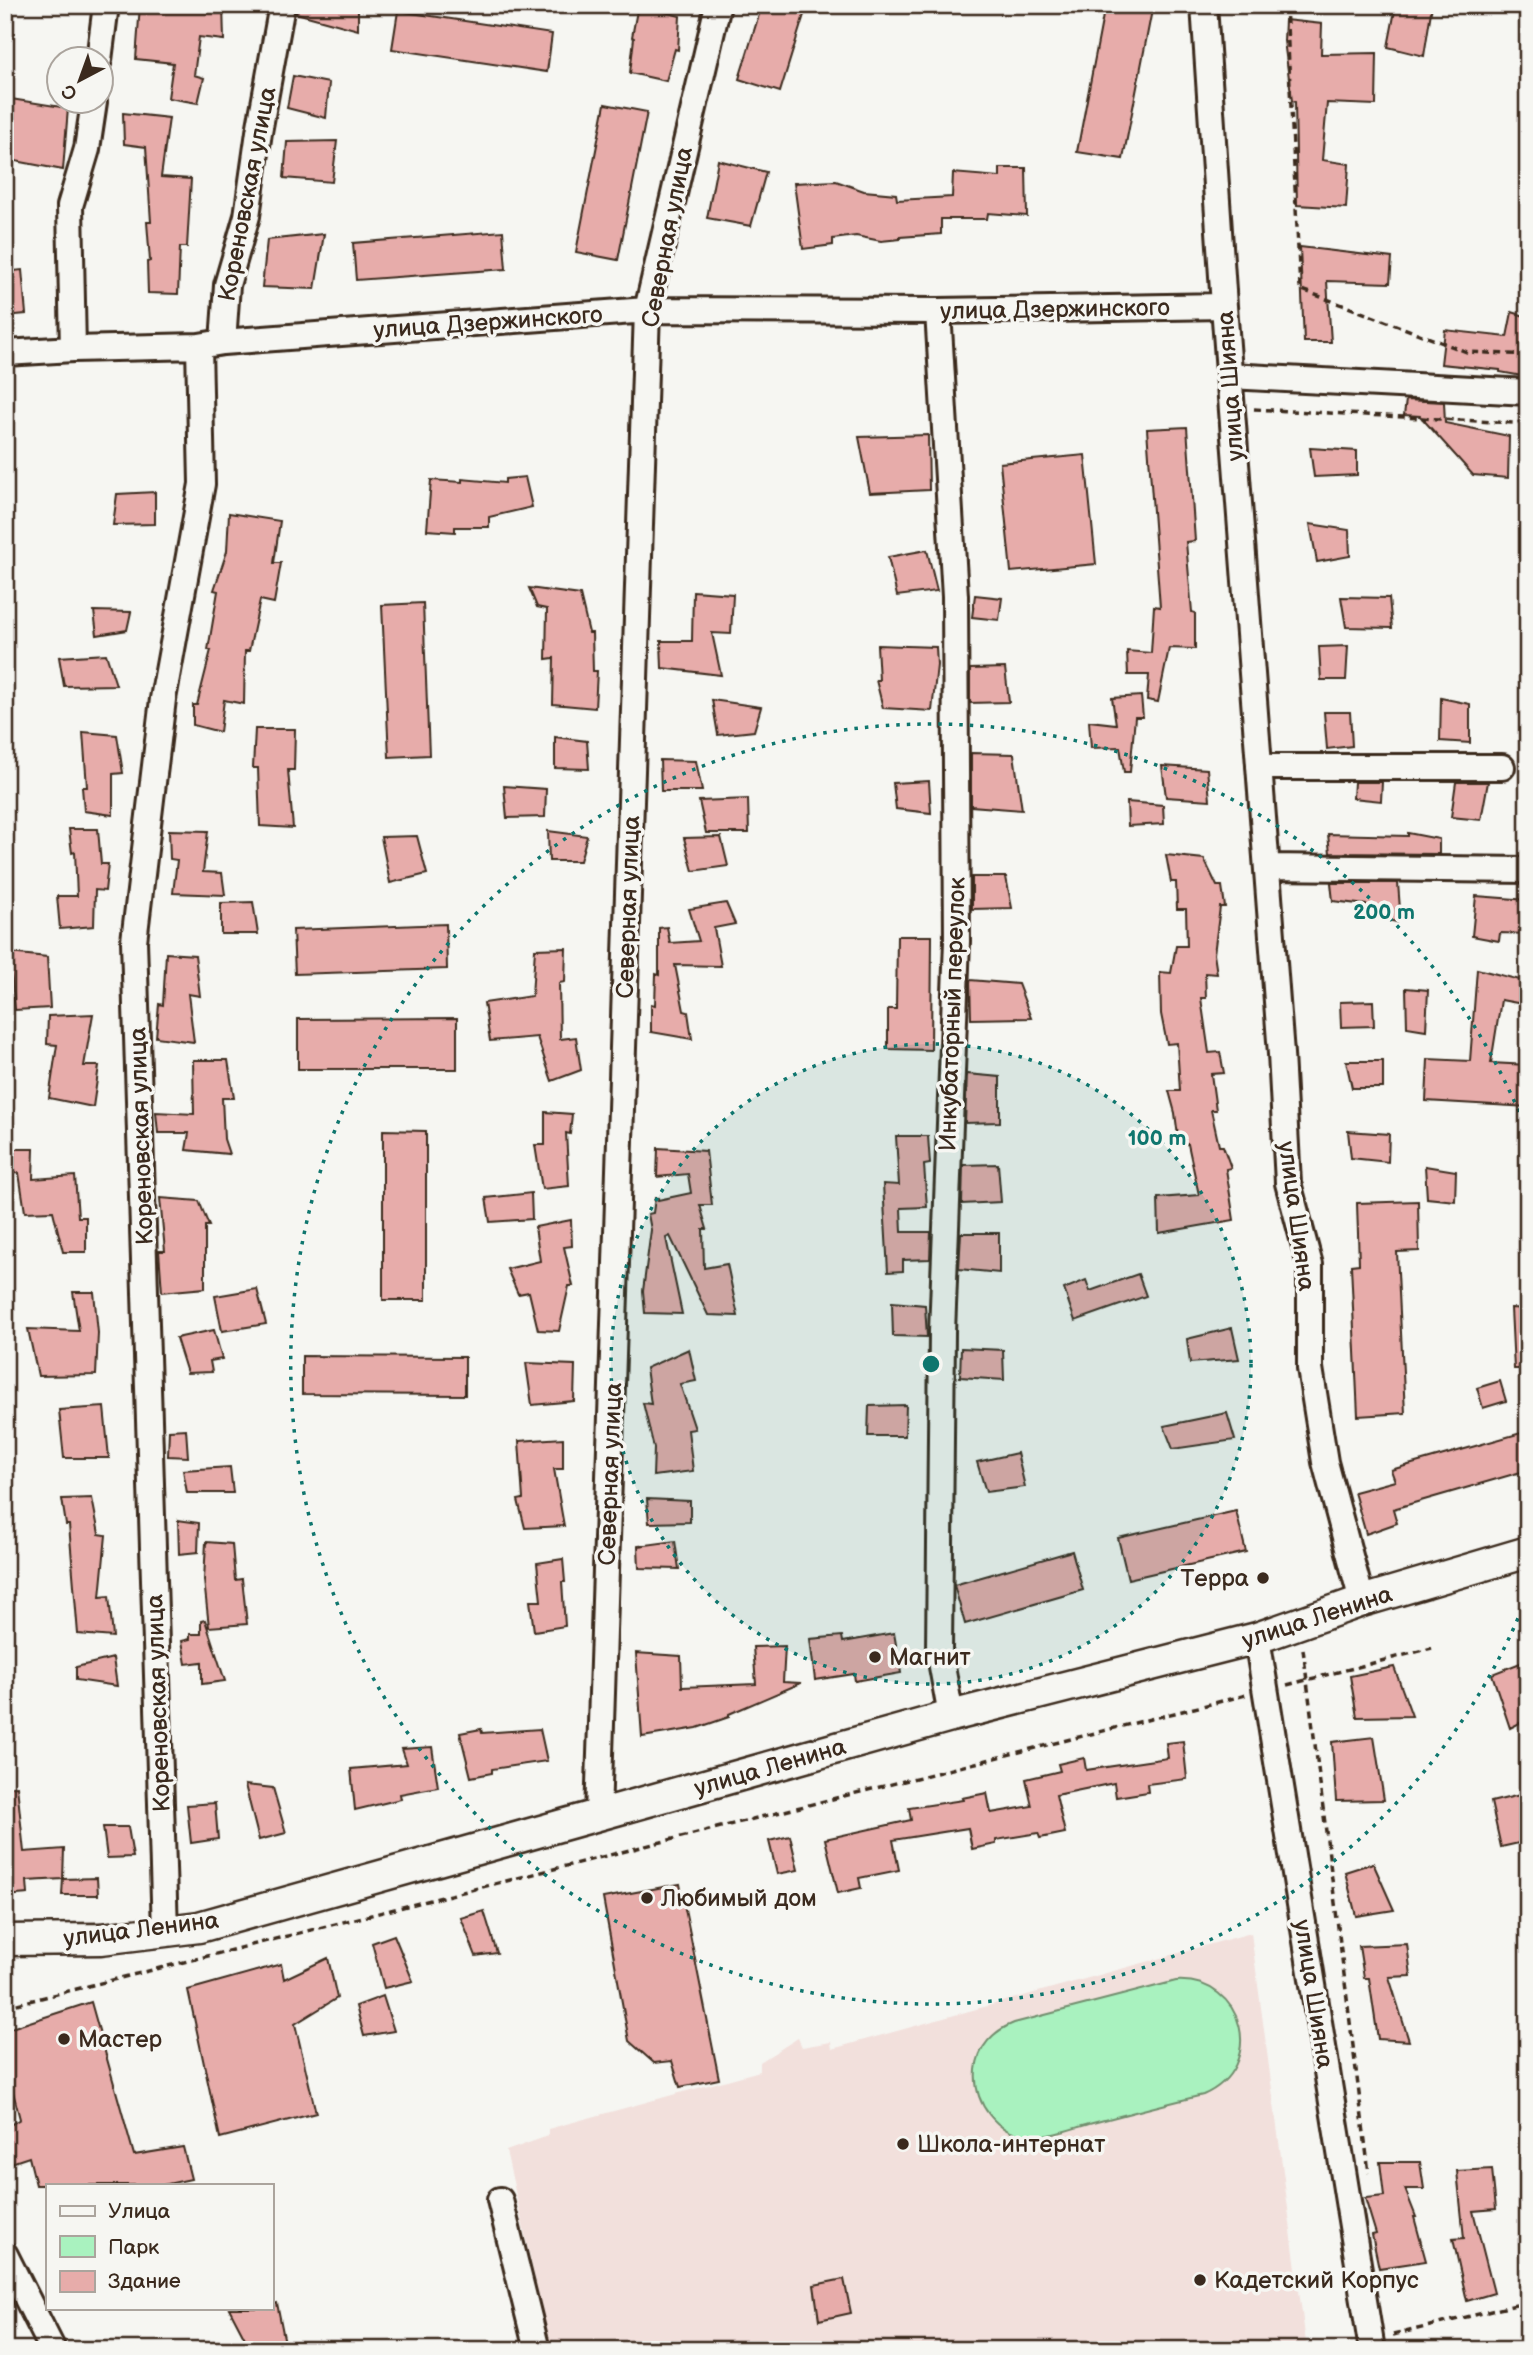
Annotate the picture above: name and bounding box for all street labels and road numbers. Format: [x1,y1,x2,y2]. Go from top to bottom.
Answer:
street label: Кореновская улица [212,84,283,304]
street label: Северная улица [636,144,699,330]
street label: улица Дзержинского [940,293,1170,326]
street label: улица Дзержинского [372,300,604,345]
street label: улица Шияна [1211,310,1250,462]
street label: Северная улица [611,815,646,999]
street label: Инкубаторный переулок [933,876,972,1152]
street label: Кореновская улица [123,1026,160,1245]
street label: улица Шияна [1272,1139,1321,1293]
street label: Северная улица [593,1382,628,1566]
street label: улица Ленина [1238,1580,1396,1655]
street label: Кореновская улица [140,1593,177,1812]
street label: улица Ленина [691,1732,849,1803]
street label: улица Ленина [62,1906,220,1953]
street label: улица Шияна [1287,1917,1340,2071]

